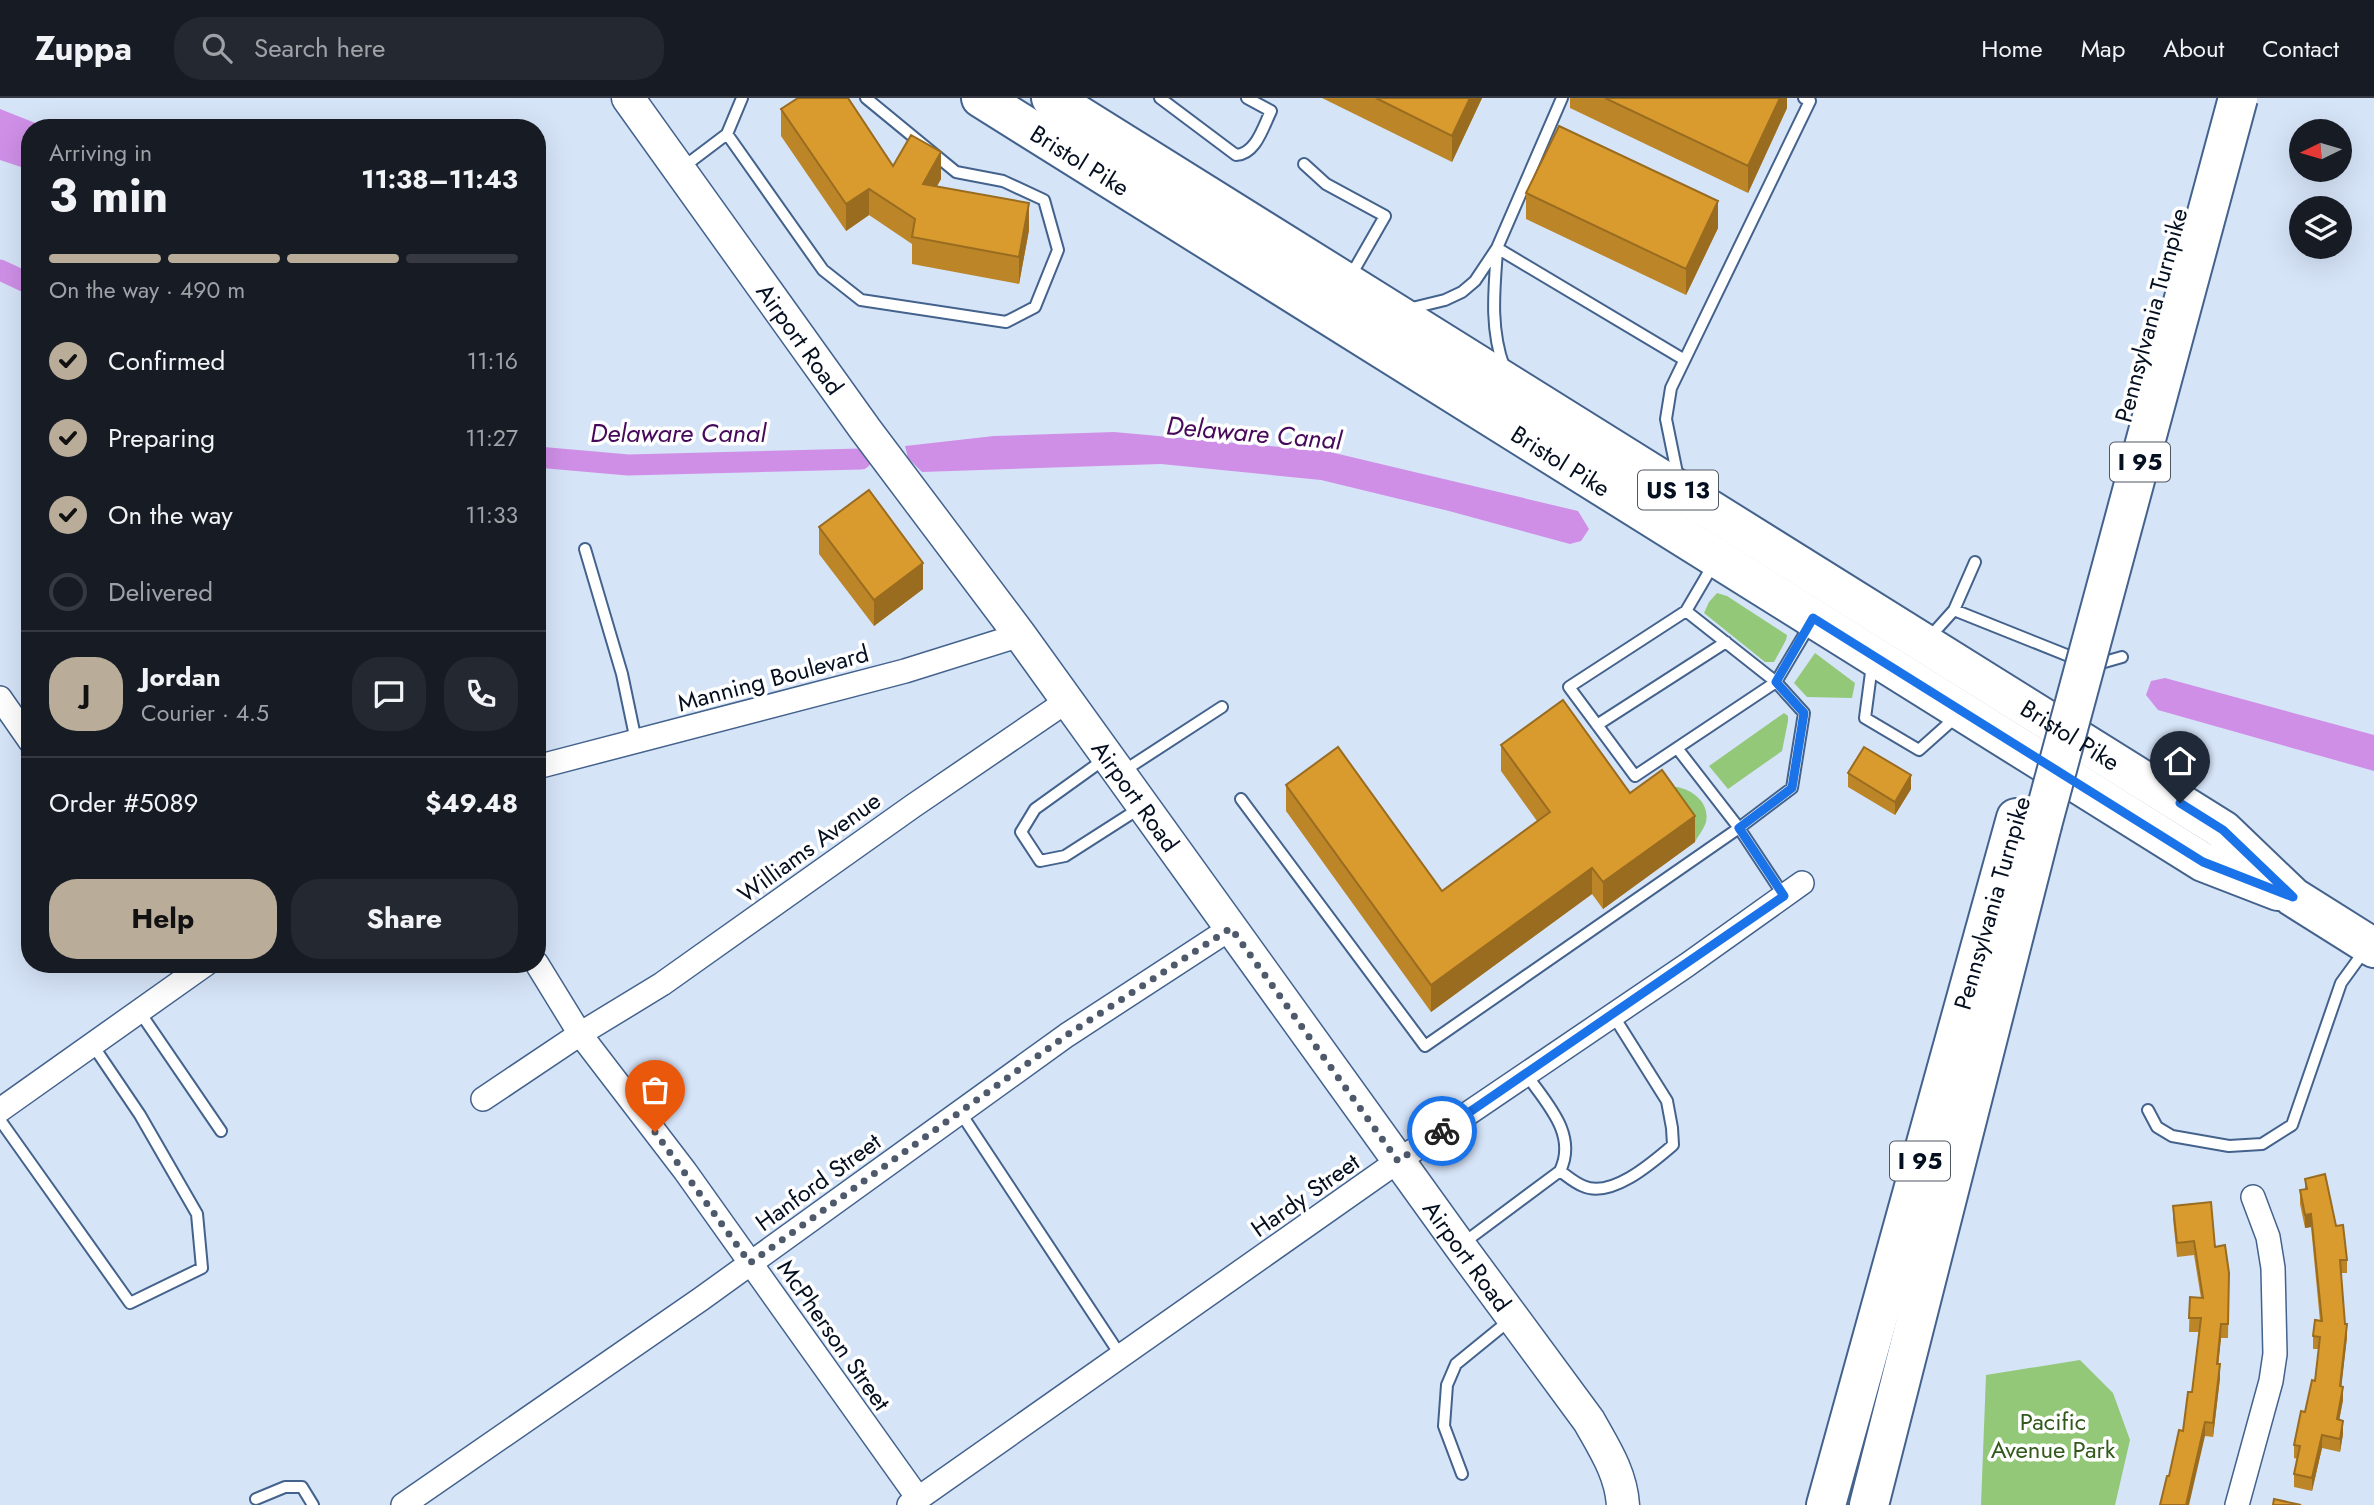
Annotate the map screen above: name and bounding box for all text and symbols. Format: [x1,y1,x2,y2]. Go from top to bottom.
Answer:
search box [174,17,664,80]
text: Zuppa [35,25,132,72]
icon: search [198,29,236,67]
text: Search here [254,29,385,67]
text: Home [1981,31,2043,66]
text: Map [2081,31,2125,66]
text: About [2163,31,2224,66]
text: Contact [2262,31,2339,66]
street label: Bristol Pike [1024,116,1137,204]
north arrow [2289,119,2352,182]
map controls [2289,119,2352,259]
text: Arriving in [49,136,152,170]
text: 11:38–11:43 [361,160,518,198]
text: 3 min [49,163,168,229]
button: layers [2289,196,2352,259]
street label: Pennsylvania Turnpike [2106,204,2196,426]
text: On the way · 490 m [49,273,245,307]
street label: Airport Road [748,276,852,402]
icon: check [49,342,87,380]
text: Confirmed [108,342,225,380]
text: 11:16 [467,344,518,378]
water label: Delaware Canal [1165,406,1344,460]
water label: Delaware Canal [590,414,767,452]
street label: Bristol Pike [1505,416,1617,505]
icon: check [49,419,87,457]
text: Preparing [108,419,215,457]
text: 11:27 [465,421,518,455]
road number: I 95 [2110,442,2170,482]
road number: US 13 [1638,470,1718,510]
icon: check [49,496,87,534]
text: On the way [108,496,233,534]
text: 11:33 [465,498,518,532]
text: Delivered [108,573,213,611]
street label: Manning Boulevard [674,636,872,720]
button: chat [352,657,426,731]
button: phone [444,657,518,731]
text: Jordan [141,658,221,696]
text: J [82,675,90,713]
street label: Bristol Pike [2014,690,2127,779]
text: Courier · 4.5 [141,696,269,730]
pin [2150,731,2210,803]
street label: Airport Road [1084,733,1188,859]
icon: home [2161,742,2199,780]
street label: Williams Avenue [730,783,888,911]
text: Order #5089 [49,784,199,822]
text: $49.48 [425,784,518,822]
street label: Pennsylvania Turnpike [1945,792,2039,1014]
button: Help [49,879,277,959]
button: Share [291,879,518,959]
pin [625,1060,685,1132]
icon: bag [636,1071,674,1109]
courier [1407,1096,1477,1166]
icon: bike [1423,1112,1461,1150]
street label: Hanford Street [748,1124,888,1240]
road number: I 95 [1890,1142,1950,1180]
street label: Hardy Street [1244,1144,1367,1245]
street label: Airport Road [1415,1193,1520,1319]
street label: McPherson Street [769,1252,899,1418]
park label: Pacific Avenue Park [1991,1404,2116,1467]

